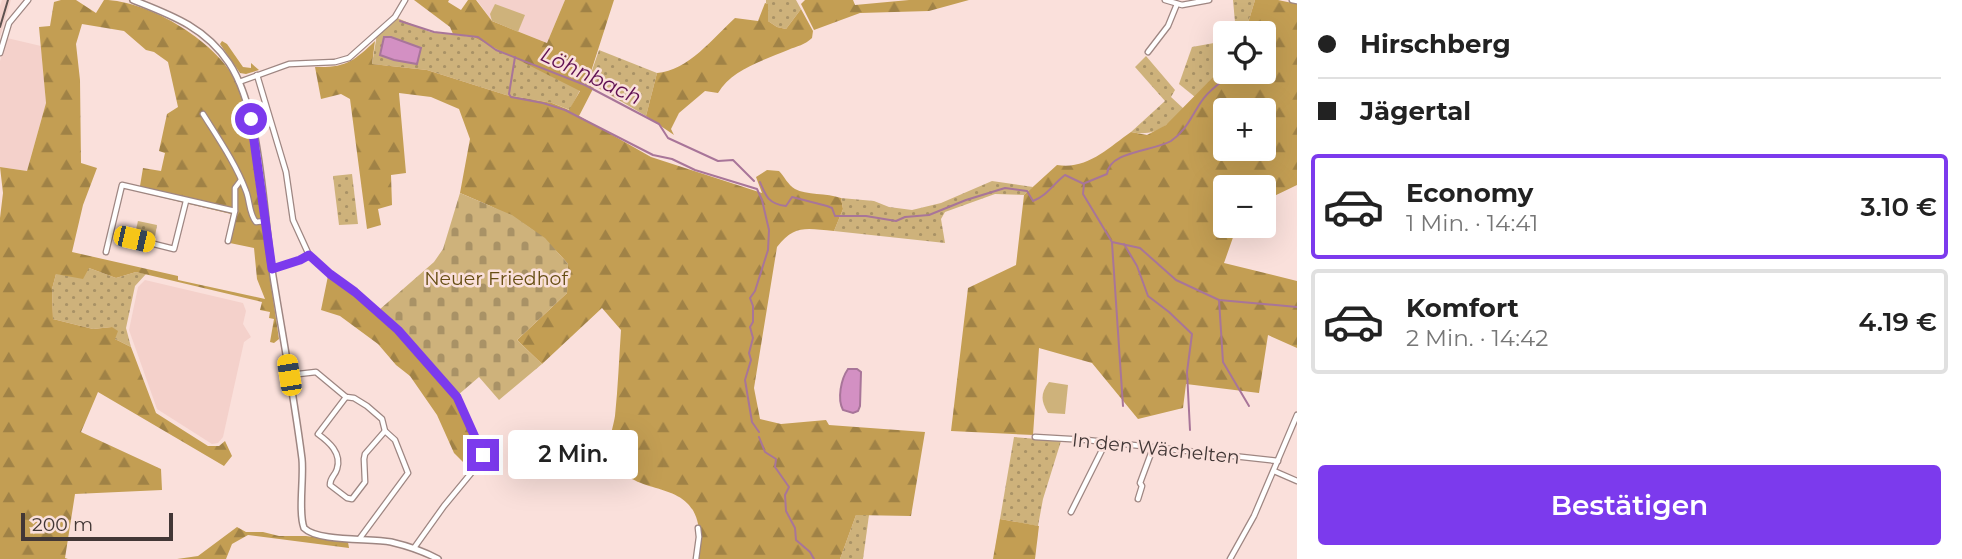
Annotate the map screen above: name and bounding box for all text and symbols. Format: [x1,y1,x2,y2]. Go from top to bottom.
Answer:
map controls [1213,21,1276,238]
button: locate [1213,21,1276,84]
text: Hirschberg [1360,28,1511,60]
water label: Löhnbach [537,41,645,110]
text: Jägertal [1360,95,1471,127]
button: + [1213,98,1276,161]
route start [235,103,267,135]
button: − [1213,175,1276,238]
icon: car [1322,175,1385,238]
text: Economy [1406,177,1533,209]
text: 3.10 € [1860,191,1937,223]
text: 1 Min. · 14:41 [1406,209,1538,237]
car [112,224,157,254]
park label: Neuer Friedhof [424,267,569,290]
icon: car [1322,290,1385,353]
text: Komfort [1406,292,1519,324]
text: 4.19 € [1859,306,1937,338]
text: 2 Min. · 14:42 [1406,324,1548,352]
car [276,353,303,397]
street label: In den Wächelten [1071,428,1241,469]
callout: 2 Min. [508,430,637,480]
route end [467,439,499,471]
text: 2 Min. [538,440,608,468]
button: Bestätigen [1318,465,1941,545]
scale bar [21,510,173,542]
text: 200 m [32,513,93,536]

